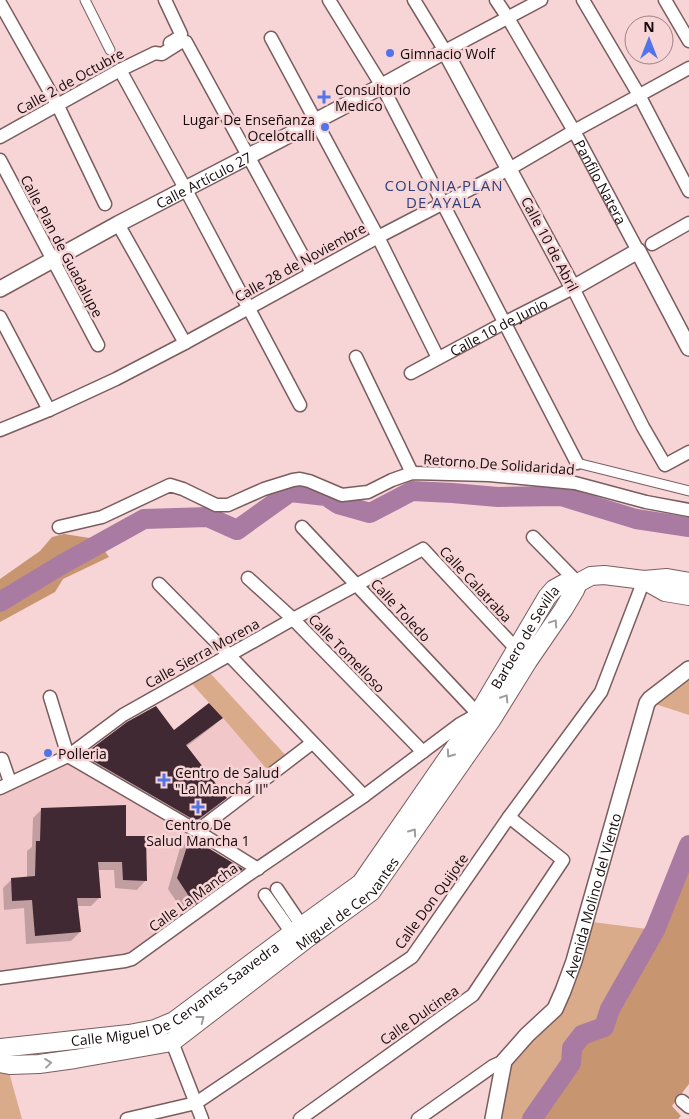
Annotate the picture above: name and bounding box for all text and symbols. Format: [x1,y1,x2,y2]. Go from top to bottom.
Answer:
north arrow [624,15,674,65]
text: N [643,17,655,36]
street label: Calle 2 de Octubre [13,43,127,118]
place label: Gimnacio Wolf [400,44,496,63]
marker: Gimnacio Wolf [384,47,396,59]
place label: Consultorio Medico [335,80,411,115]
marker: Consultorio Medico [317,90,331,104]
place label: Lugar De Enseñanza Ocelotcalli [183,110,315,145]
marker: Lugar De Enseñanza Ocelotcalli [319,121,331,133]
street label: Panfilo Natera [571,136,631,227]
street label: Calle Artículo 27 [152,147,255,212]
street label: Calle Plan de Guadalupe [16,172,108,321]
district label: COLONIA PLAN DE AYALA [384,175,504,212]
street label: Calle 10 de Abril [517,193,583,295]
street label: Calle 28 de Noviembre [231,218,369,306]
street label: Calle 10 de Junio [446,293,551,360]
street label: Retorno De Solidaridad [423,449,575,479]
street label: Calle Calatraba [436,542,516,626]
street label: Calle Toledo [367,574,435,646]
street label: Barbero de Sevilla [486,581,563,692]
street label: Calle Tomelloso [304,609,390,697]
street label: Calle Sierra Morena [141,614,263,692]
one-way arrow [548,619,557,628]
one-way arrow [498,695,508,704]
place label: Polleria [58,744,107,763]
marker: Polleria [42,747,54,759]
one-way arrow [447,749,457,758]
place label: Centro de Salud "La Mancha II" [175,763,279,798]
marker: Centro de Salud "La Mancha II" [157,773,171,787]
marker: Centro De Salud Mancha 1 [191,800,205,814]
street label: Avenida Molino del Viento [559,811,625,980]
place label: Centro De Salud Mancha 1 [146,815,250,850]
one-way arrow [407,829,416,838]
street label: Calle Don Quijote [390,849,472,953]
street label: Miguel de Cervantes [291,853,403,954]
street label: Calle La Mancha [145,858,241,936]
street label: Calle Miguel De Cervantes Saavedra [70,937,282,1050]
street label: Calle Dulcinea [376,981,462,1049]
one-way arrow [196,1016,205,1025]
one-way arrow [45,1058,53,1069]

